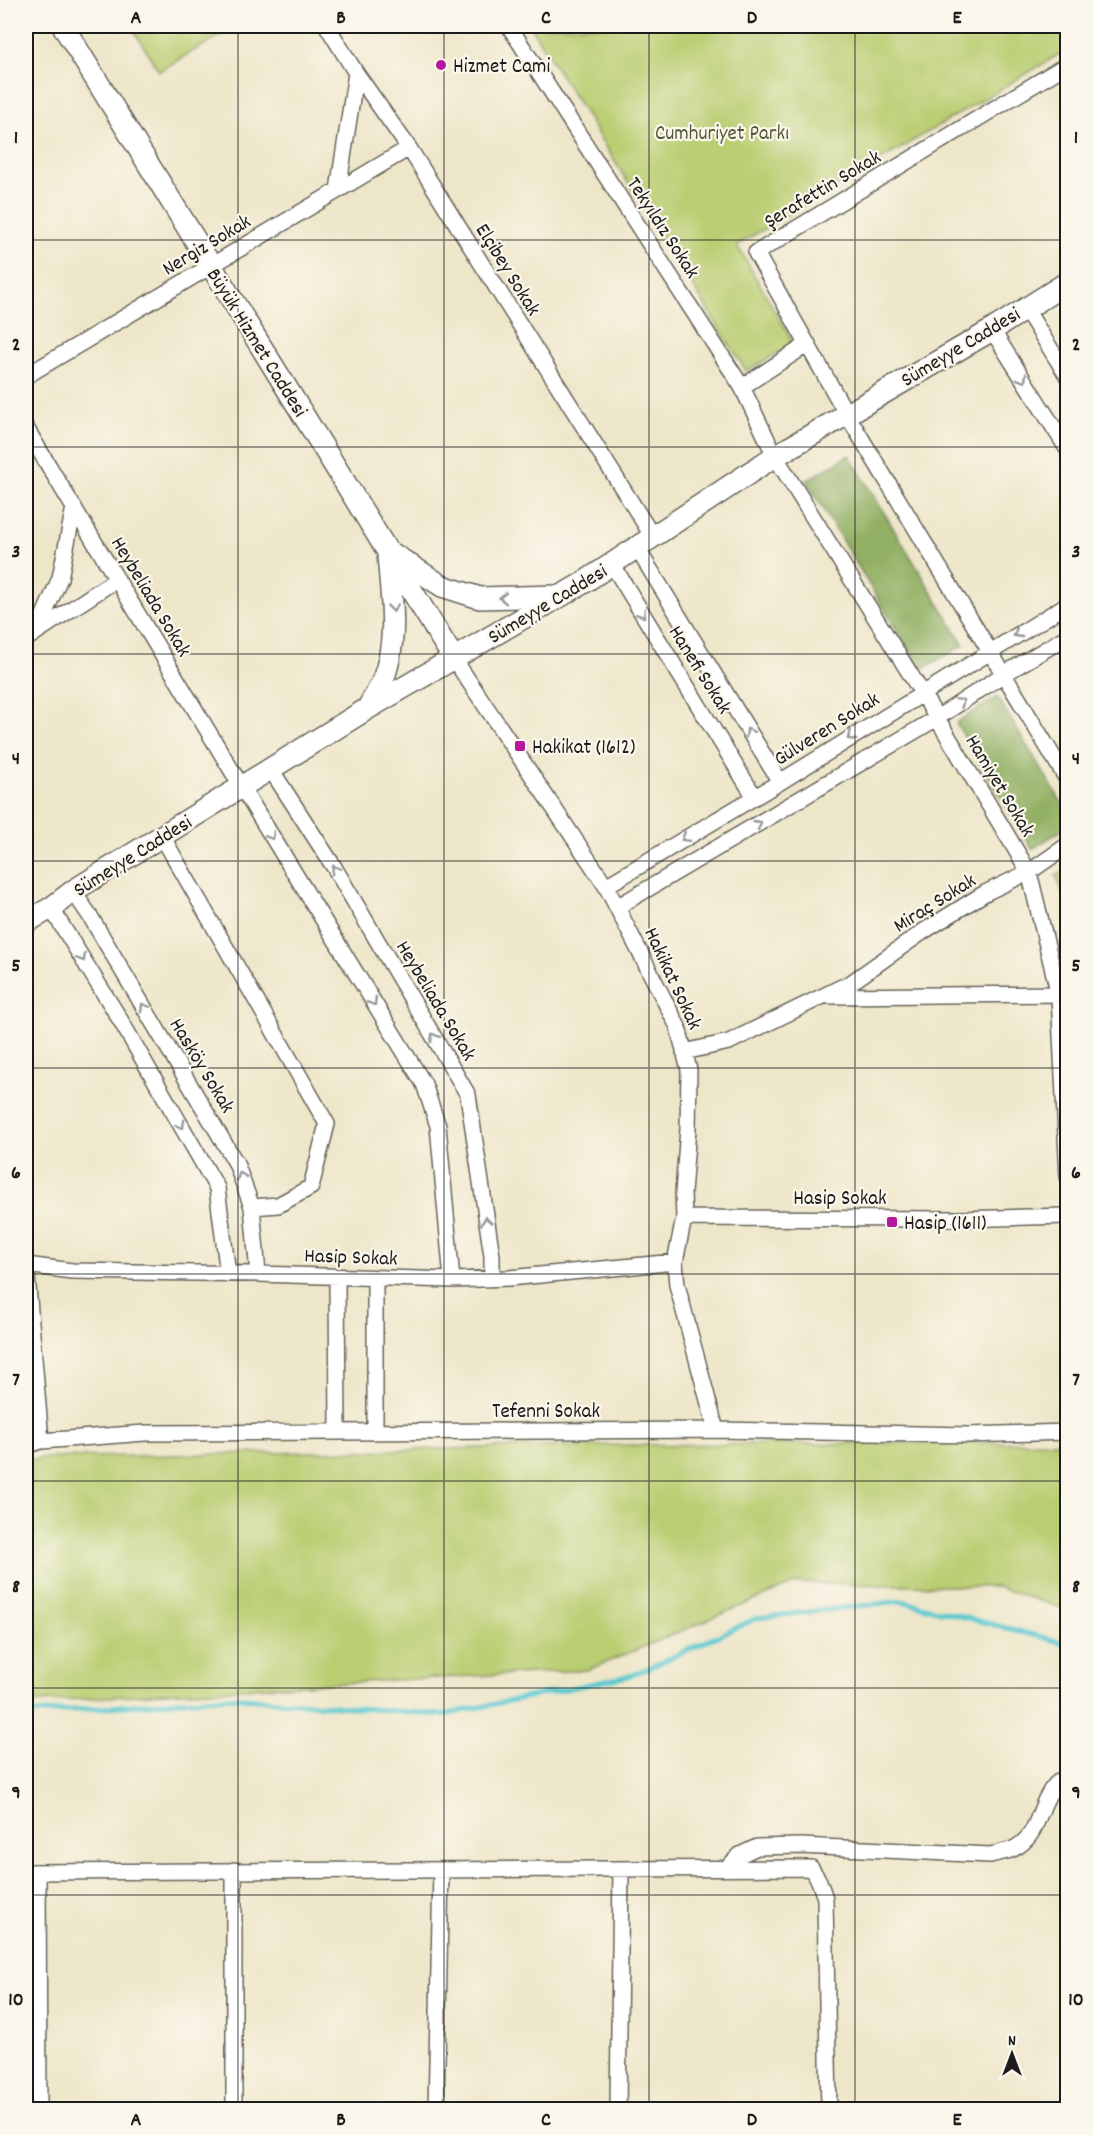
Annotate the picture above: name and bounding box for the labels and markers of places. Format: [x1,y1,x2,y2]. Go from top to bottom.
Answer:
place label: Hizmet Cami [453,53,550,83]
marker: Hizmet Cami [434,58,448,72]
place label: Hakikat (1612) [532,734,635,764]
marker: Hakikat (1612) [513,739,527,753]
place label: Hasip (1611) [904,1210,986,1240]
marker: Hasip (1611) [885,1215,899,1229]

